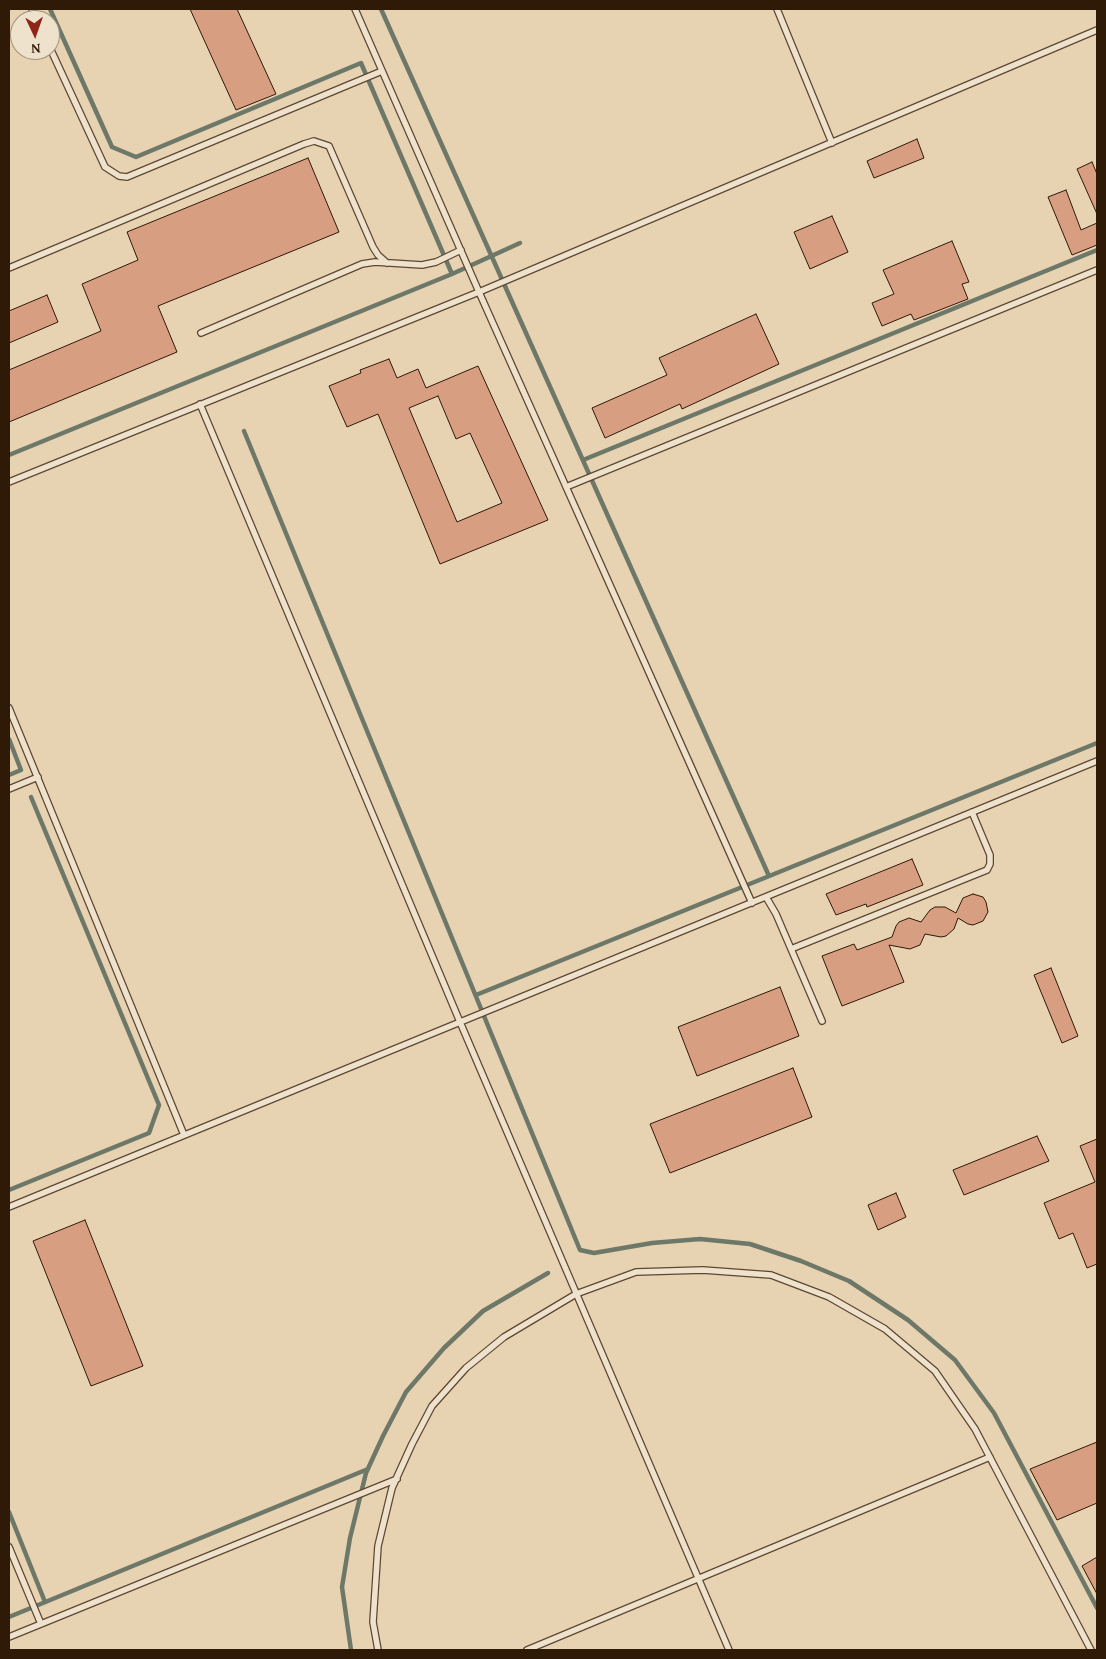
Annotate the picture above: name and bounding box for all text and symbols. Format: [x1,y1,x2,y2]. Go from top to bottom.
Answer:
north arrow [10,10,60,60]
text: N [31,39,41,59]

